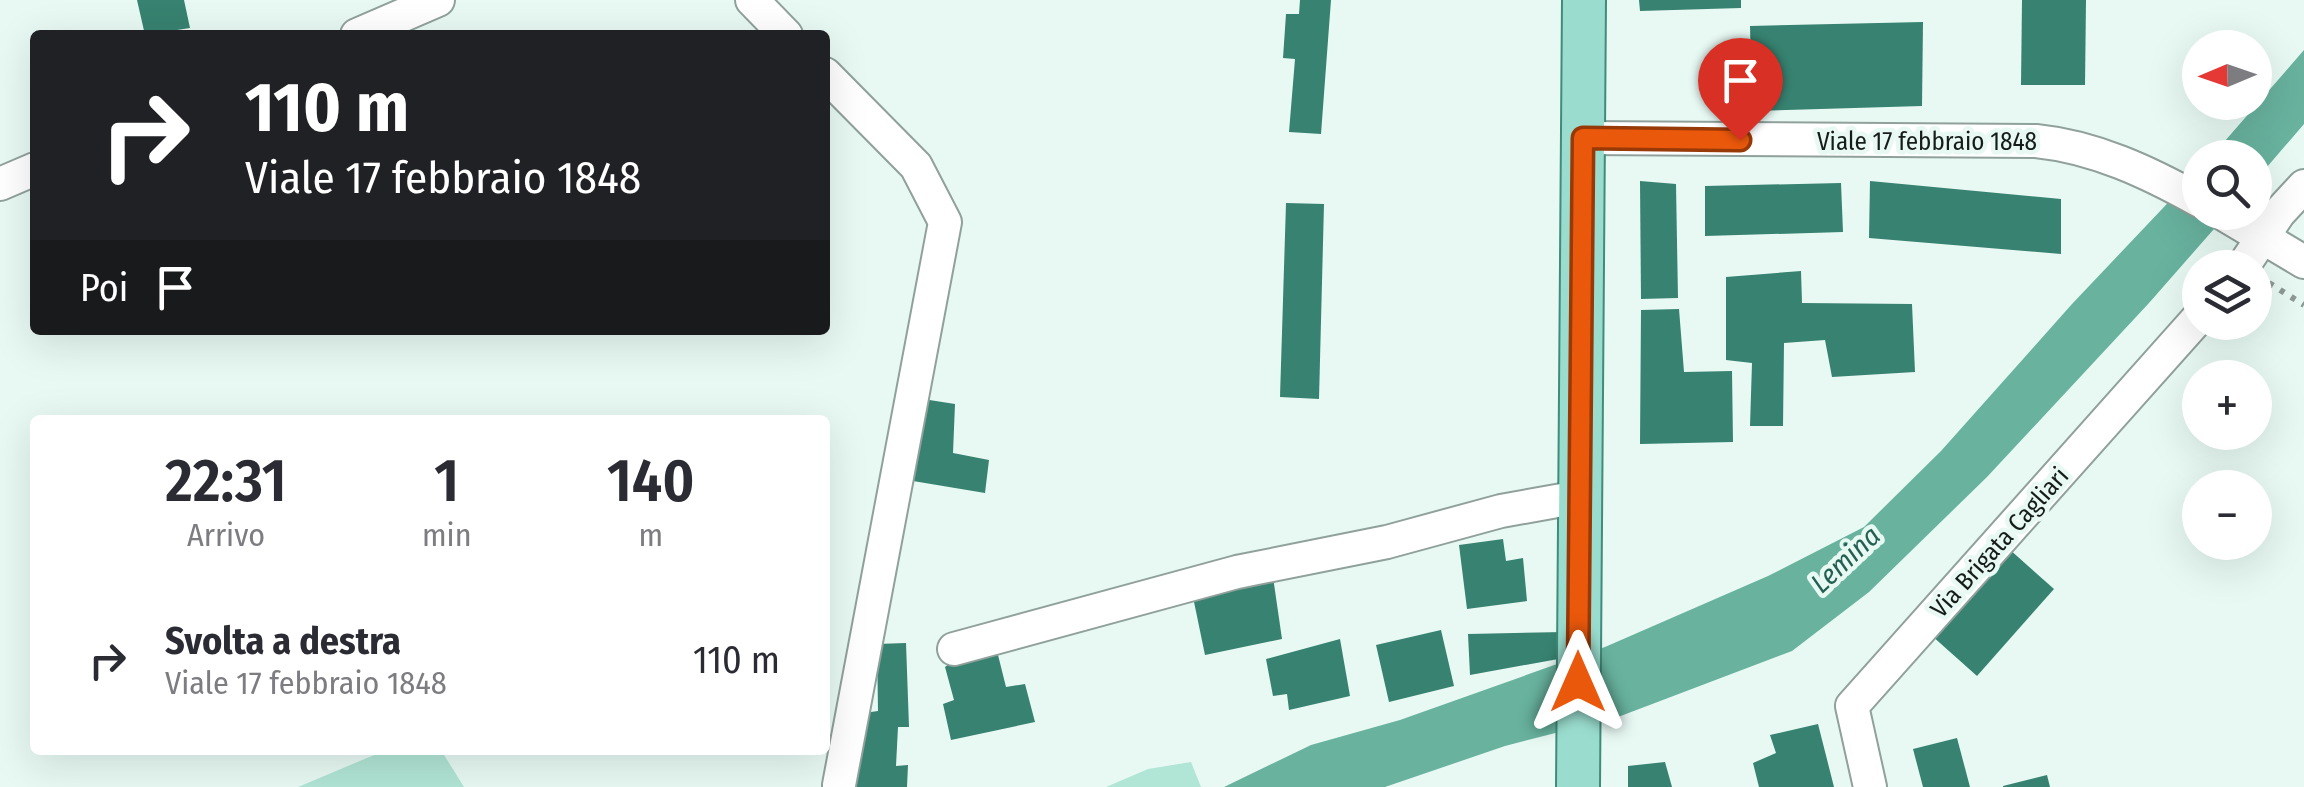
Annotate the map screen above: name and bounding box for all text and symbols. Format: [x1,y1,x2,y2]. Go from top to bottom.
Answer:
north arrow [2182,30,2272,120]
map controls [2182,30,2272,560]
pin [1698,38,1783,141]
icon: arrive [1713,53,1768,108]
text: 110 m [245,66,409,150]
icon: right [80,70,210,200]
street label: Viale 17 febbraio 1848 [1817,127,2037,157]
button: search [2182,140,2272,230]
text: Viale 17 febbraio 1848 [245,151,641,205]
button: layers [2182,250,2272,340]
icon: arrive [148,260,203,315]
text: Poi [80,265,128,311]
button: + [2182,360,2272,450]
text: 22:31 [165,445,287,517]
text: 1 [434,445,459,517]
text: 140 [607,445,695,517]
street label: Via Brigata Cagliari [1924,461,2075,624]
button: − [2182,470,2272,560]
text: Arrivo [187,516,265,554]
text: min [422,516,472,554]
text: m [638,516,663,554]
water label: Lemina [1804,519,1887,600]
text: Svolta a destra [165,618,401,664]
position arrow [1526,630,1630,734]
icon: right [80,633,135,688]
text: 110 m [693,637,780,683]
text: Viale 17 febbraio 1848 [165,664,447,702]

